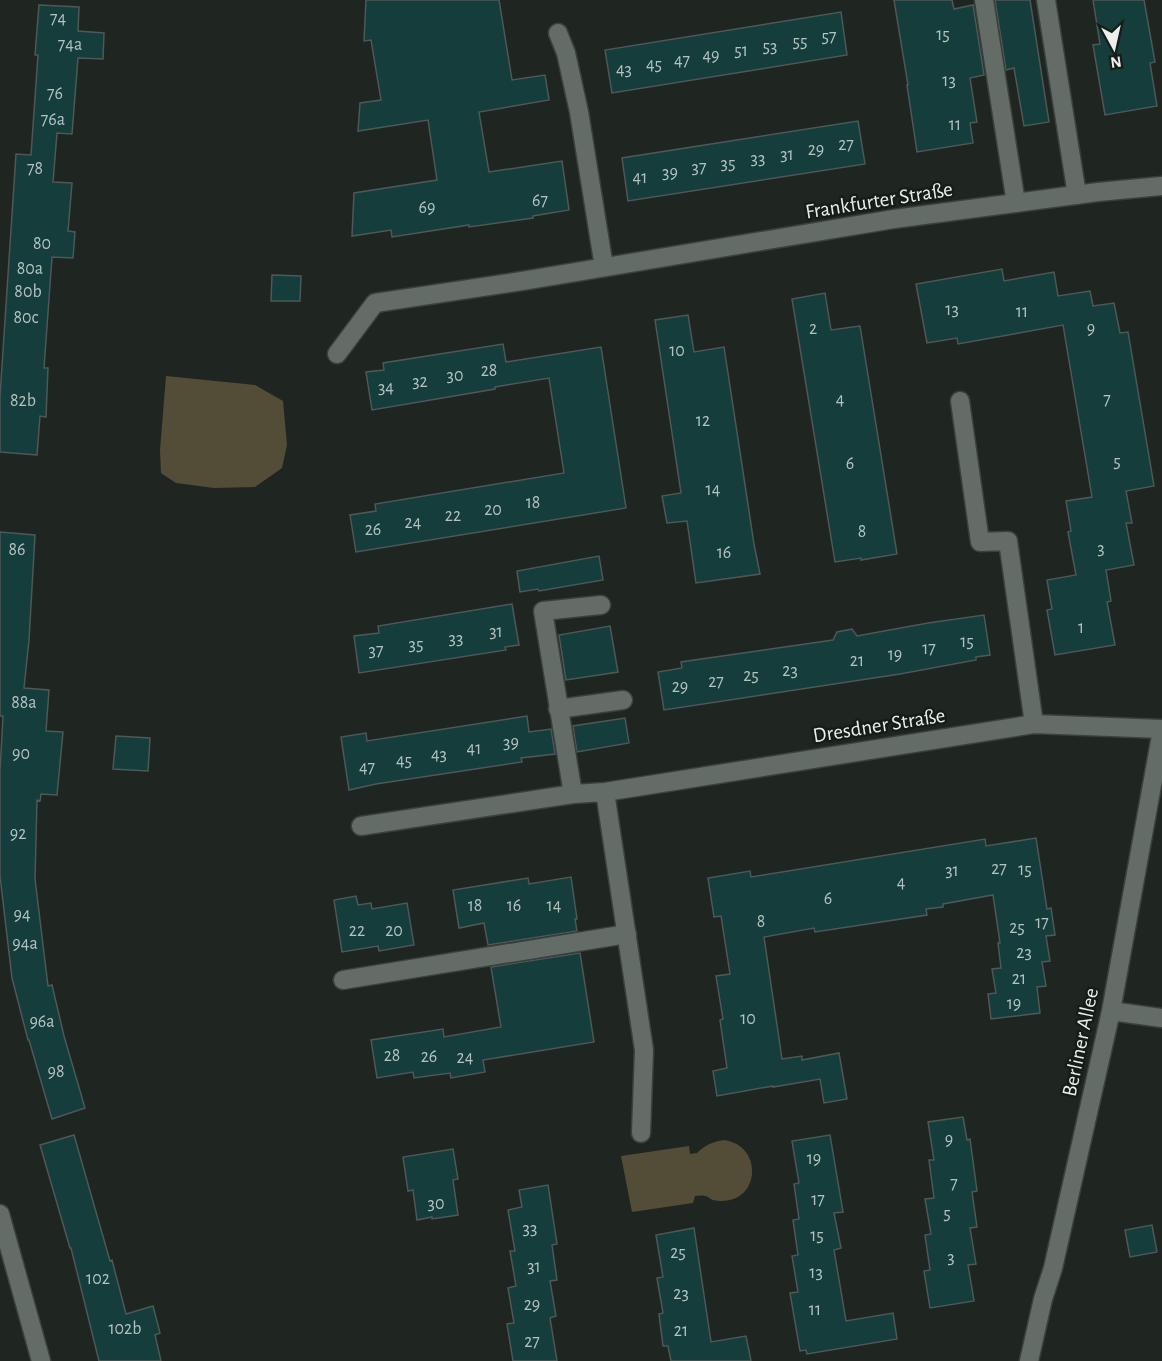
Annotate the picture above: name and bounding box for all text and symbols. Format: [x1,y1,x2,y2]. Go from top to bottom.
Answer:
house number: 74 [50,10,66,28]
north arrow [1084,18,1144,78]
house number: 15 [936,26,950,44]
house number: 57 [821,28,837,46]
house number: 55 [792,33,808,51]
house number: 74a [58,36,82,54]
house number: 53 [763,38,777,56]
house number: 51 [734,42,748,60]
house number: 49 [702,47,720,65]
house number: 47 [674,52,690,70]
text: N [1109,53,1123,71]
house number: 45 [646,56,662,74]
house number: 43 [616,61,632,79]
house number: 13 [942,72,956,90]
house number: 76 [47,85,63,103]
house number: 76a [41,111,65,129]
house number: 11 [949,116,961,134]
house number: 27 [838,136,854,154]
house number: 29 [808,141,824,159]
house number: 31 [780,146,794,164]
house number: 33 [751,150,765,168]
house number: 35 [721,155,735,173]
house number: 37 [692,159,706,177]
house number: 78 [27,160,43,178]
house number: 39 [662,164,678,182]
house number: 41 [633,169,647,187]
street label: Frankfurter Straße [804,178,954,223]
house number: 67 [532,192,548,210]
house number: 69 [419,199,435,217]
house number: 80 [33,235,51,253]
house number: 80a [17,260,43,278]
house number: 80b [14,283,42,301]
house number: 13 [945,301,959,319]
house number: 11 [1016,303,1028,321]
house number: 80c [14,309,39,327]
house number: 2 [809,320,817,338]
house number: 9 [1087,320,1095,338]
house number: 10 [669,342,685,360]
house number: 28 [481,362,497,380]
house number: 30 [447,367,463,385]
house number: 32 [412,373,428,391]
house number: 34 [378,379,394,397]
house number: 4 [836,391,845,409]
house number: 7 [1103,391,1111,409]
house number: 82b [10,392,36,410]
house number: 12 [696,412,710,430]
house number: 5 [1113,453,1121,471]
house number: 6 [846,455,854,473]
house number: 14 [706,481,721,499]
house number: 18 [526,494,540,512]
house number: 20 [484,501,502,519]
house number: 22 [445,507,461,525]
house number: 24 [405,514,422,532]
house number: 26 [365,521,381,539]
house number: 8 [858,523,866,541]
house number: 3 [1097,540,1105,558]
house number: 86 [9,541,26,559]
house number: 16 [717,544,731,562]
house number: 1 [1078,619,1084,637]
house number: 31 [489,623,503,641]
house number: 33 [449,630,463,648]
house number: 15 [960,633,974,651]
house number: 35 [409,636,423,654]
house number: 17 [922,640,936,658]
house number: 37 [369,642,383,660]
house number: 19 [888,646,902,664]
house number: 21 [850,652,864,670]
house number: 23 [782,662,798,680]
house number: 25 [743,667,759,685]
house number: 27 [708,673,724,691]
house number: 29 [672,678,688,696]
house number: 88a [11,694,37,712]
street label: Dresdner Straße [811,705,947,746]
house number: 39 [503,734,519,752]
house number: 41 [467,740,481,758]
house number: 90 [12,745,30,763]
house number: 43 [431,746,447,764]
house number: 45 [396,752,412,770]
house number: 47 [359,759,375,777]
house number: 92 [10,825,26,843]
house number: 27 [991,860,1007,878]
house number: 15 [1018,861,1032,879]
house number: 31 [945,862,959,880]
house number: 4 [897,874,906,892]
house number: 6 [824,890,832,908]
house number: 18 [468,897,482,915]
house number: 16 [507,897,521,915]
house number: 14 [547,897,562,915]
house number: 94 [13,906,31,924]
house number: 8 [757,913,765,931]
house number: 17 [1035,914,1049,932]
house number: 25 [1009,919,1025,937]
house number: 22 [349,922,365,940]
house number: 20 [385,922,403,940]
house number: 94a [12,935,38,953]
house number: 23 [1016,944,1032,962]
house number: 21 [1012,970,1026,988]
street label: Berliner Allee [1059,986,1102,1098]
house number: 19 [1007,995,1021,1013]
house number: 10 [740,1010,756,1028]
house number: 96a [29,1013,55,1031]
house number: 28 [384,1047,400,1065]
house number: 26 [421,1048,437,1066]
house number: 24 [457,1049,474,1067]
house number: 98 [48,1063,65,1081]
house number: 9 [945,1131,953,1149]
house number: 19 [807,1150,821,1168]
house number: 7 [950,1175,958,1193]
house number: 17 [811,1191,825,1209]
house number: 30 [428,1195,444,1213]
house number: 5 [943,1205,951,1223]
house number: 33 [523,1220,537,1238]
house number: 15 [810,1227,824,1245]
house number: 25 [670,1244,686,1262]
house number: 3 [947,1249,955,1267]
house number: 31 [527,1258,541,1276]
house number: 13 [809,1264,823,1282]
house number: 102 [86,1270,110,1288]
house number: 23 [673,1285,689,1303]
house number: 29 [524,1296,540,1314]
house number: 11 [809,1301,821,1319]
house number: 102b [108,1320,142,1338]
house number: 21 [674,1322,688,1340]
house number: 27 [524,1333,540,1351]

